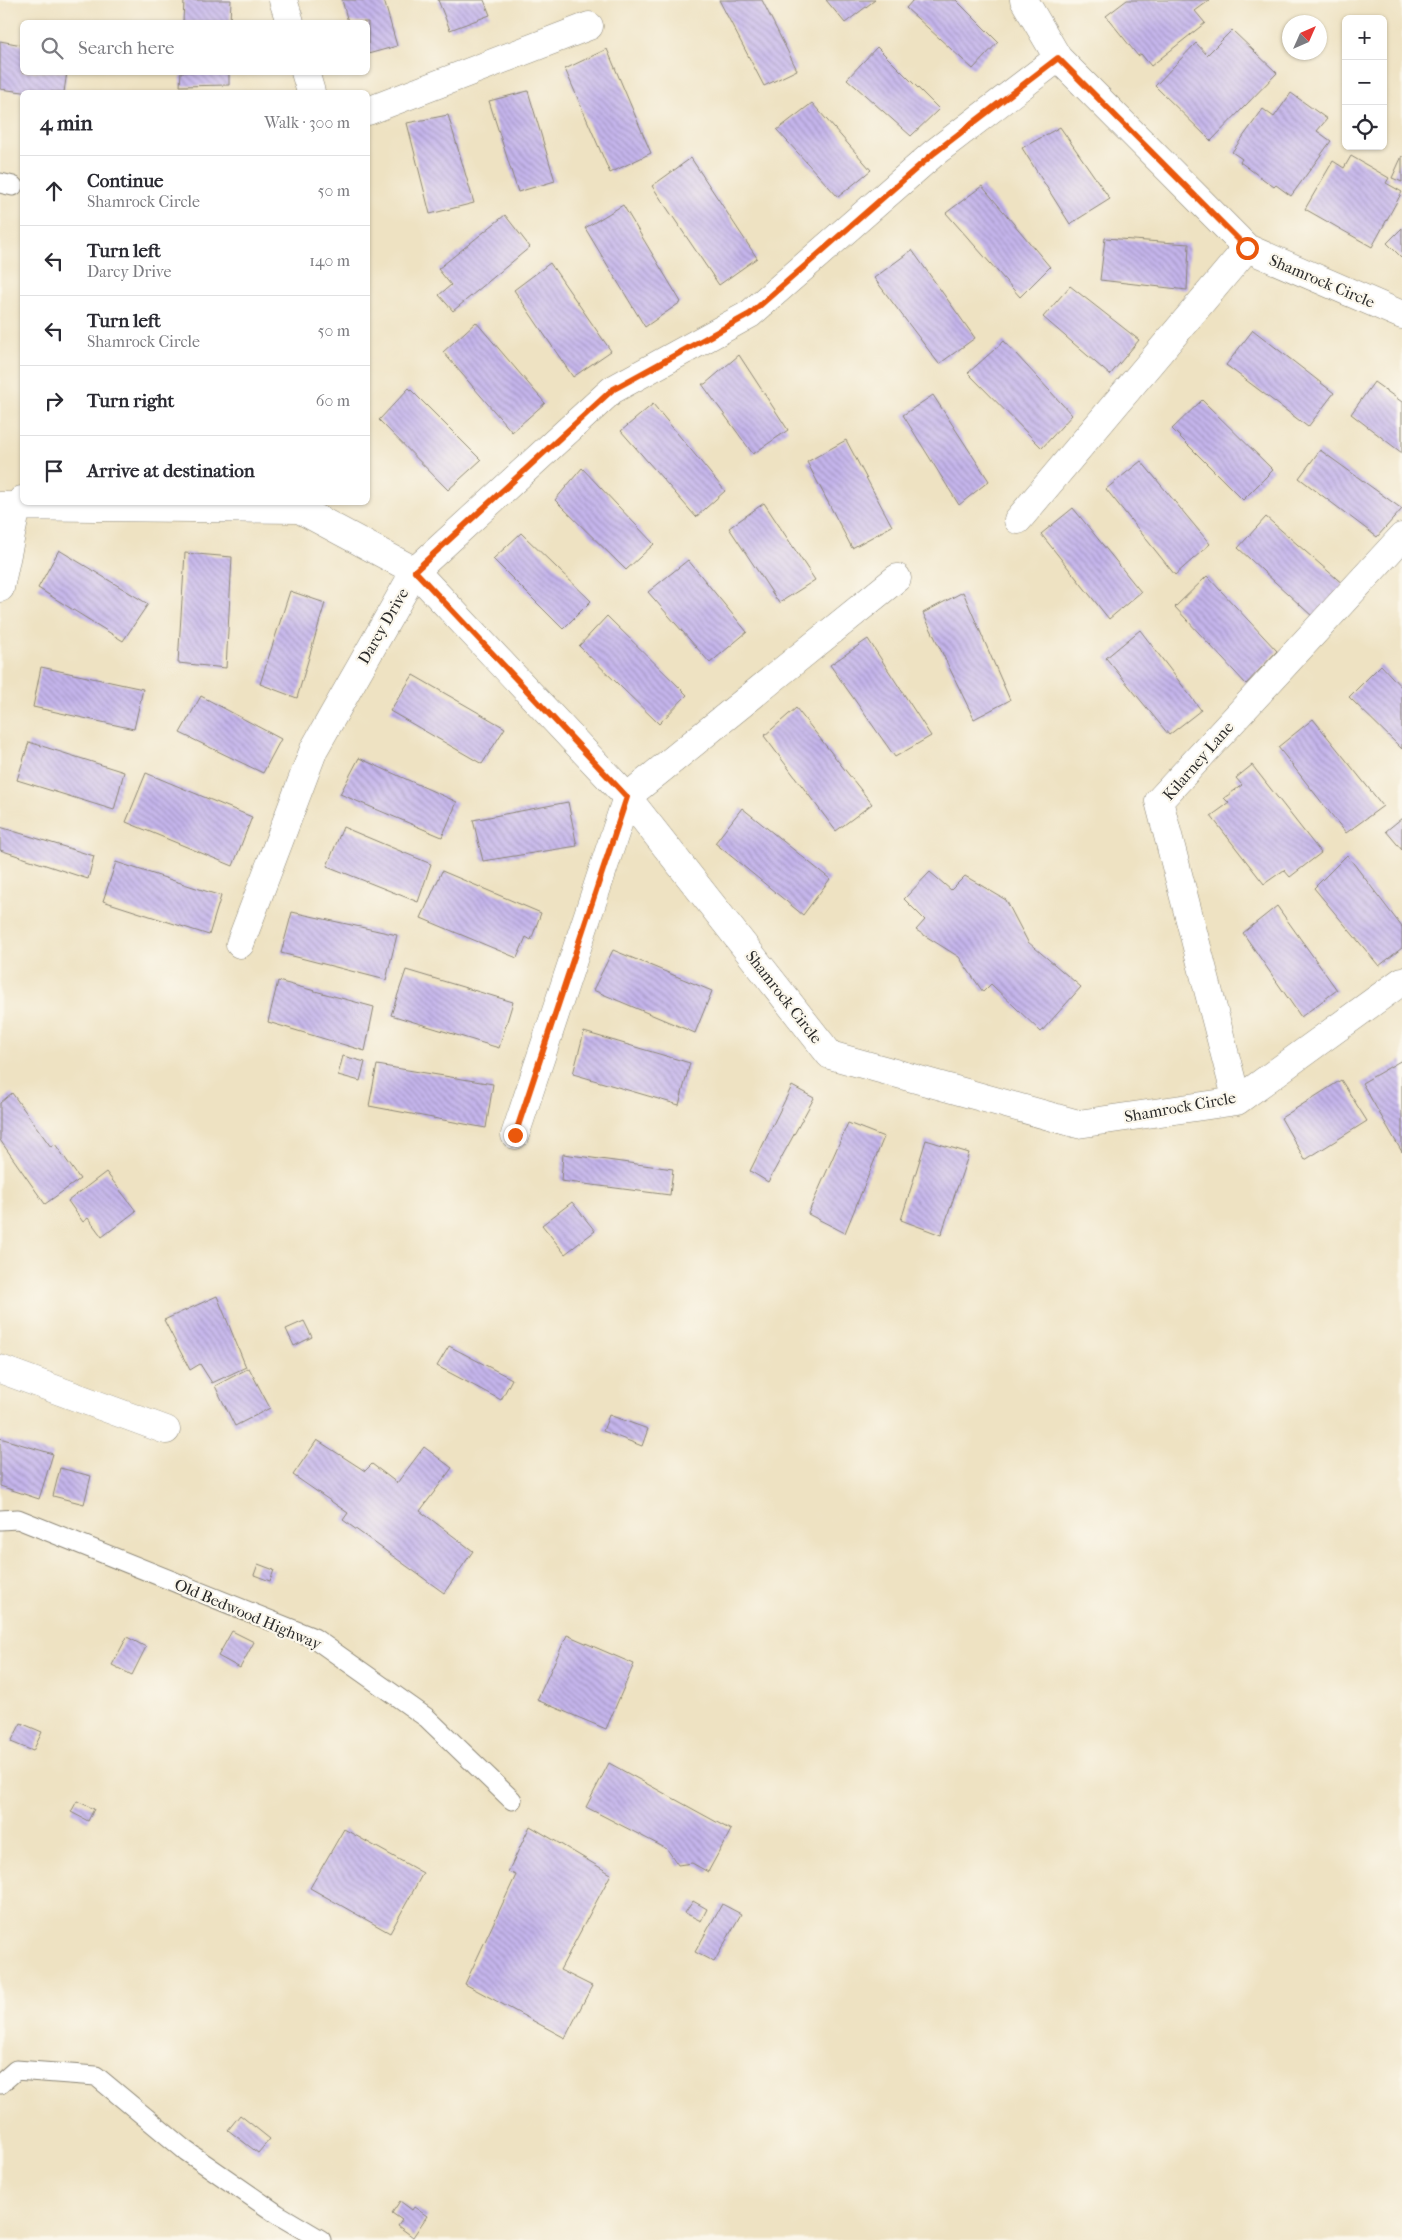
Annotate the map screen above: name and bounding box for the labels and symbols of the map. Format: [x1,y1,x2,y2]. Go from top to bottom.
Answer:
north arrow [1282,15,1327,60]
route start [1236,237,1259,260]
street label: Shamrock Circle [1266,250,1378,312]
street label: Darcy Drive [354,585,412,667]
street label: Kilarney Lane [1159,718,1237,804]
street label: Shamrock Circle [742,947,826,1047]
street label: Shamrock Circle [1123,1088,1237,1126]
route end [504,1124,527,1147]
street label: Old Bedwood Highway [172,1574,325,1654]

